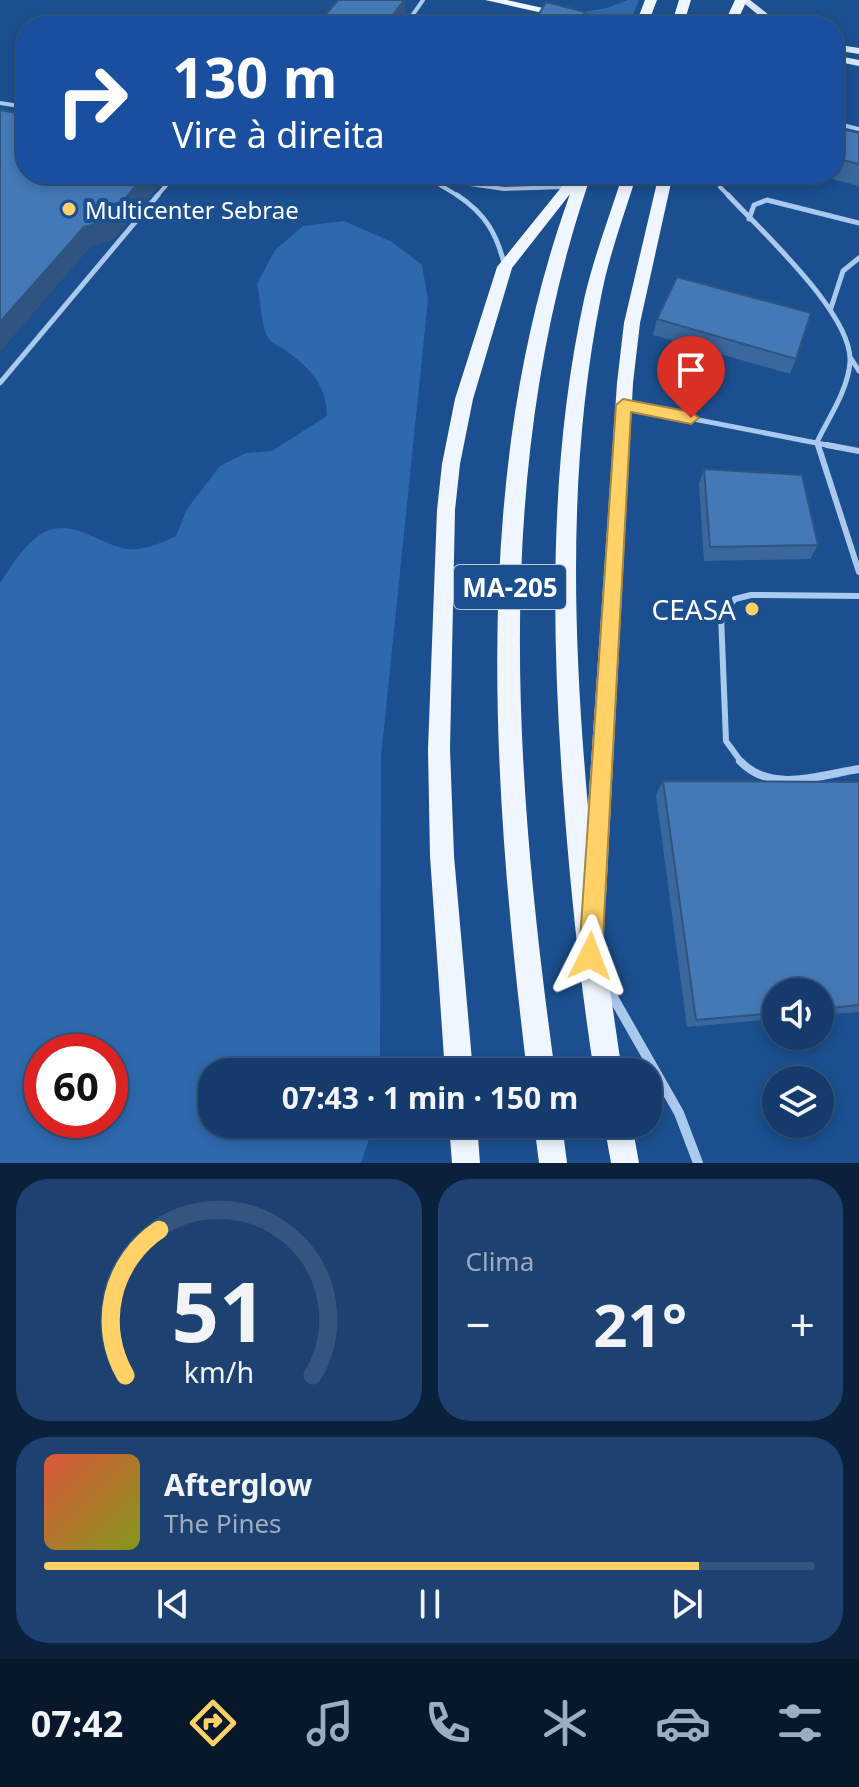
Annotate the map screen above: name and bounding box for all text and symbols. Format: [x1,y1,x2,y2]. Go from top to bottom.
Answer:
text: 130 m [172,38,337,114]
icon: right [40,48,144,152]
text: Vire à direita [172,110,385,159]
place label: Multicenter Sebrae [85,193,299,226]
marker: Multicenter Sebrae [60,200,78,218]
pin [657,336,725,418]
icon: arrive [669,348,713,392]
road number: MA-205 [454,565,566,609]
place label: CEASA [652,590,736,628]
marker: CEASA [743,600,761,618]
position arrow [548,914,632,998]
map controls [762,978,834,1138]
button: sound [762,978,834,1050]
speed limit sign: 60 [24,1034,128,1138]
button: layers [762,1066,834,1138]
text: 07:43 · 1 min · 150 m [282,1077,578,1118]
text: Clima [466,1243,534,1279]
text: 51 [171,1253,266,1366]
text: 21° [593,1283,687,1365]
text: − [466,1294,491,1354]
text: + [790,1294,815,1354]
text: km/h [184,1352,254,1391]
text: Afterglow [164,1464,312,1505]
text: The Pines [164,1505,282,1541]
icon: previous [151,1582,195,1626]
icon: pause [408,1582,452,1626]
icon: next [665,1582,709,1626]
icon: directions [185,1695,241,1751]
icon: music [302,1695,358,1751]
icon: phone [420,1695,476,1751]
icon: climate [537,1695,593,1751]
icon: car [655,1695,711,1751]
icon: filters [772,1695,828,1751]
text: 07:42 [31,1699,123,1748]

